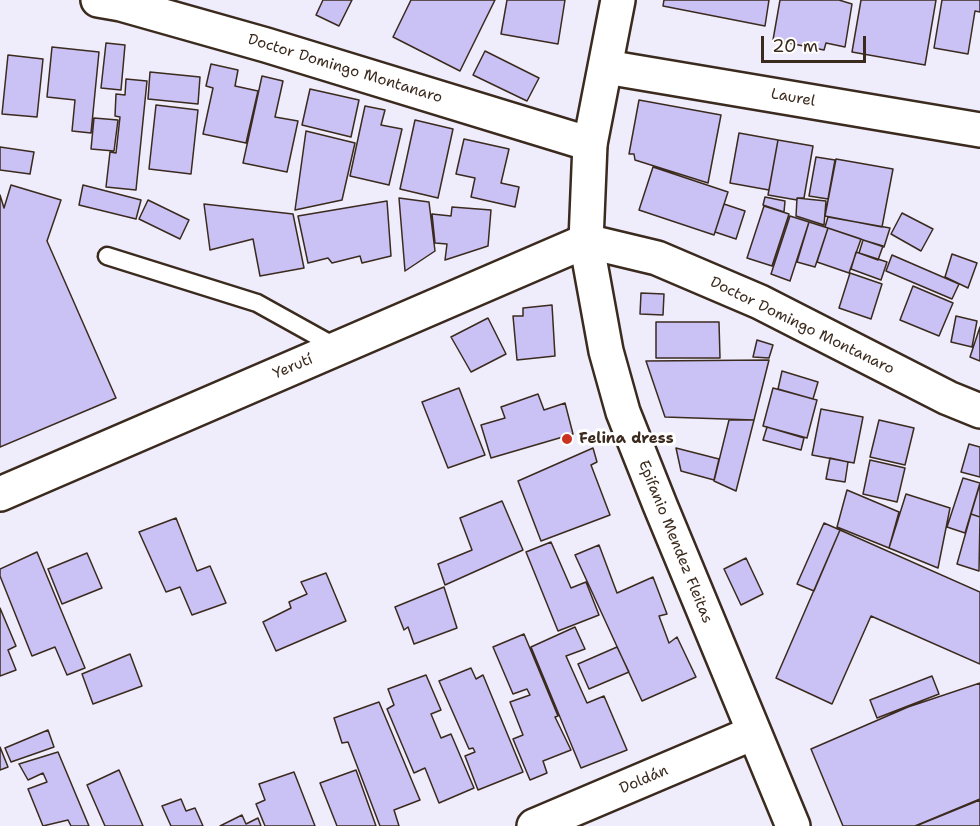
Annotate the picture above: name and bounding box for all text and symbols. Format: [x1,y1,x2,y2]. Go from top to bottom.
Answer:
scale bar [764,24,869,62]
street label: Doctor Domingo Montanaro [245,31,445,107]
text: 20 m [772,34,818,58]
street label: Laurel [769,85,817,111]
street label: Doctor Domingo Montanaro [707,273,897,379]
street label: Yerutí [270,351,316,383]
place label: Felina dress [579,430,674,448]
marker: Felina dress [560,432,574,446]
street label: Epifanio Mendez Fleitas [634,458,716,626]
street label: Doldán [617,762,671,798]

